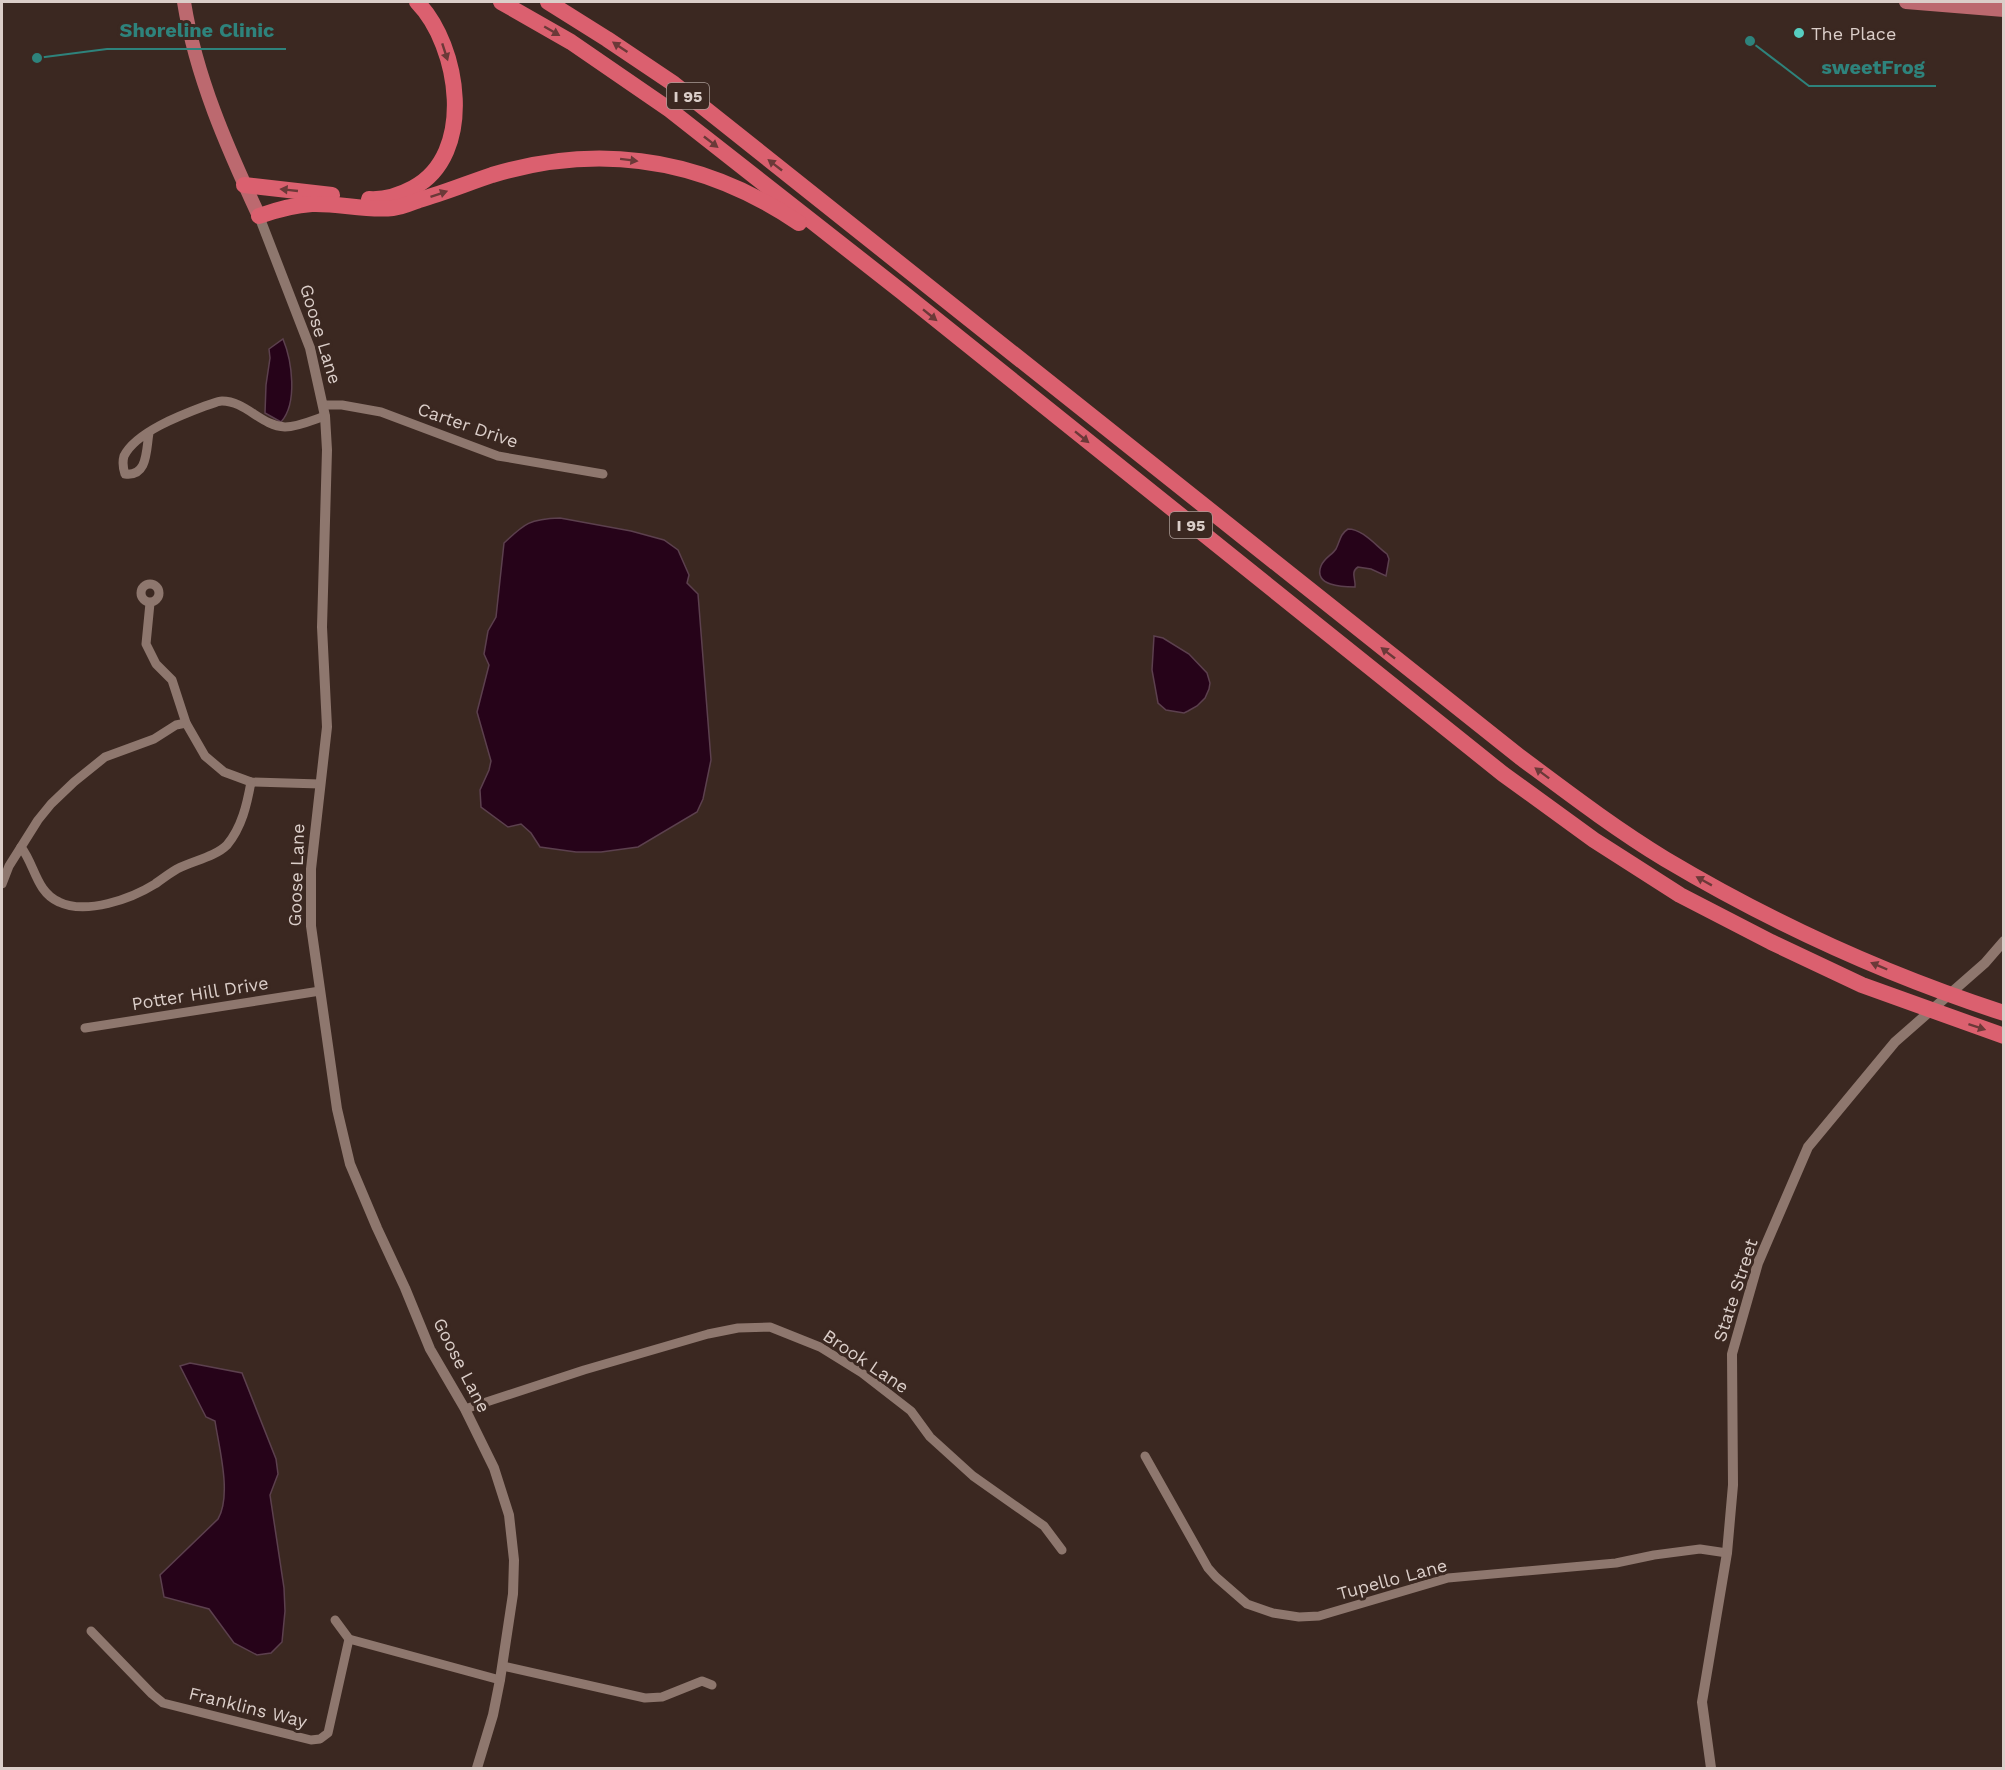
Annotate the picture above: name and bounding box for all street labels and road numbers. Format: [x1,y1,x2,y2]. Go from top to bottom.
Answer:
road number: I 95 [667,83,709,109]
street label: Goose Lane [296,282,346,386]
street label: Carter Drive [415,398,521,452]
road number: I 95 [1170,512,1212,538]
street label: Goose Lane [284,823,308,927]
street label: Potter Hill Drive [130,972,270,1014]
street label: State Street [1708,1235,1762,1344]
street label: Goose Lane [429,1314,495,1416]
street label: Brook Lane [819,1325,913,1397]
street label: Tupello Lane [1335,1554,1449,1604]
street label: Franklins Way [187,1682,310,1732]

